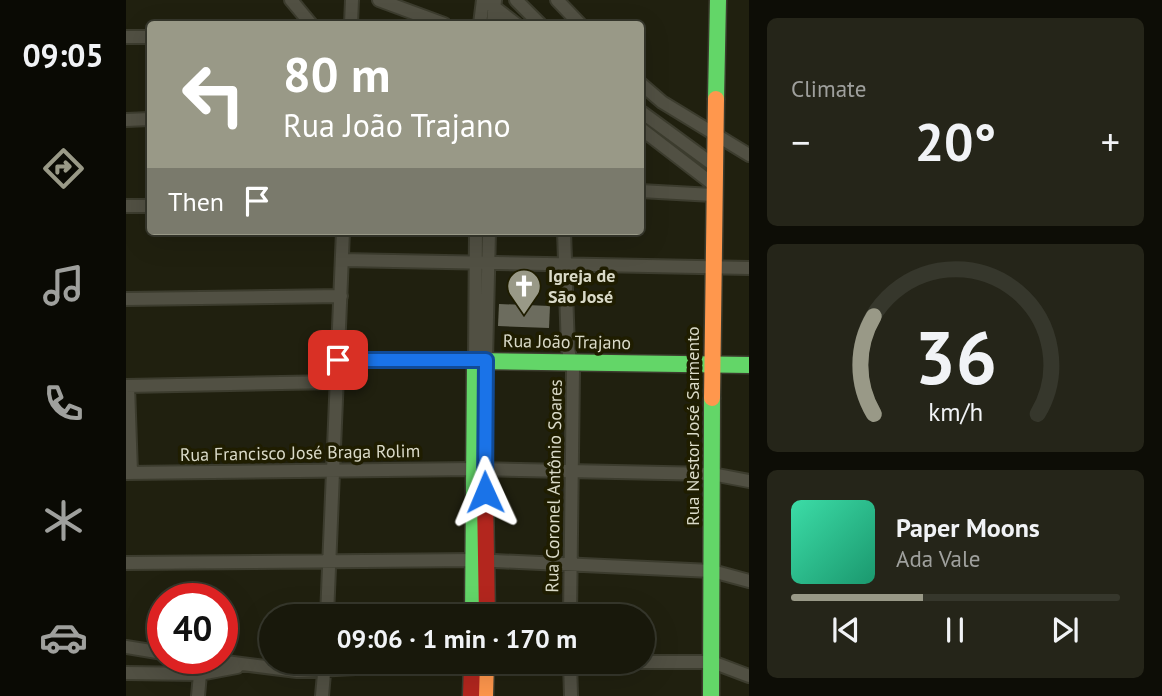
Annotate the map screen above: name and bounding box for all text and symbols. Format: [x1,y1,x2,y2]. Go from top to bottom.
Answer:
text: 09:05 [22,34,104,76]
text: 80 m [283,42,390,106]
icon: left [168,49,259,140]
text: Climate [791,74,866,103]
text: Rua João Trajano [283,104,511,146]
text: 20° [915,108,996,175]
text: − [791,117,810,166]
text: + [1101,117,1120,166]
icon: directions [39,144,88,193]
icon: arrive [238,182,276,220]
text: Then [168,185,224,218]
icon: music [39,261,88,310]
place label: Igreja de São José [548,264,615,308]
church icon: Igreja de São José [505,267,543,316]
text: 36 [914,310,997,404]
street label: Rua Nestor José Sarmento [681,326,704,526]
street label: Rua João Trajano [503,329,631,354]
pin [308,330,368,390]
icon: arrive [319,341,357,379]
icon: phone [39,379,88,428]
street label: Rua Coronel Antônio Soares [540,379,567,593]
text: km/h [928,396,983,428]
street label: Rua Francisco José Braga Rolim [180,439,420,466]
position arrow [448,455,522,529]
icon: climate [39,496,88,545]
text: Paper Moons [896,511,1040,544]
text: Ada Vale [896,544,980,573]
speed limit sign: 40 [147,583,238,674]
icon: previous [827,611,865,649]
icon: pause [936,611,974,649]
icon: next [1046,611,1084,649]
icon: car [39,613,88,662]
text: 09:06 · 1 min · 170 m [337,622,577,655]

